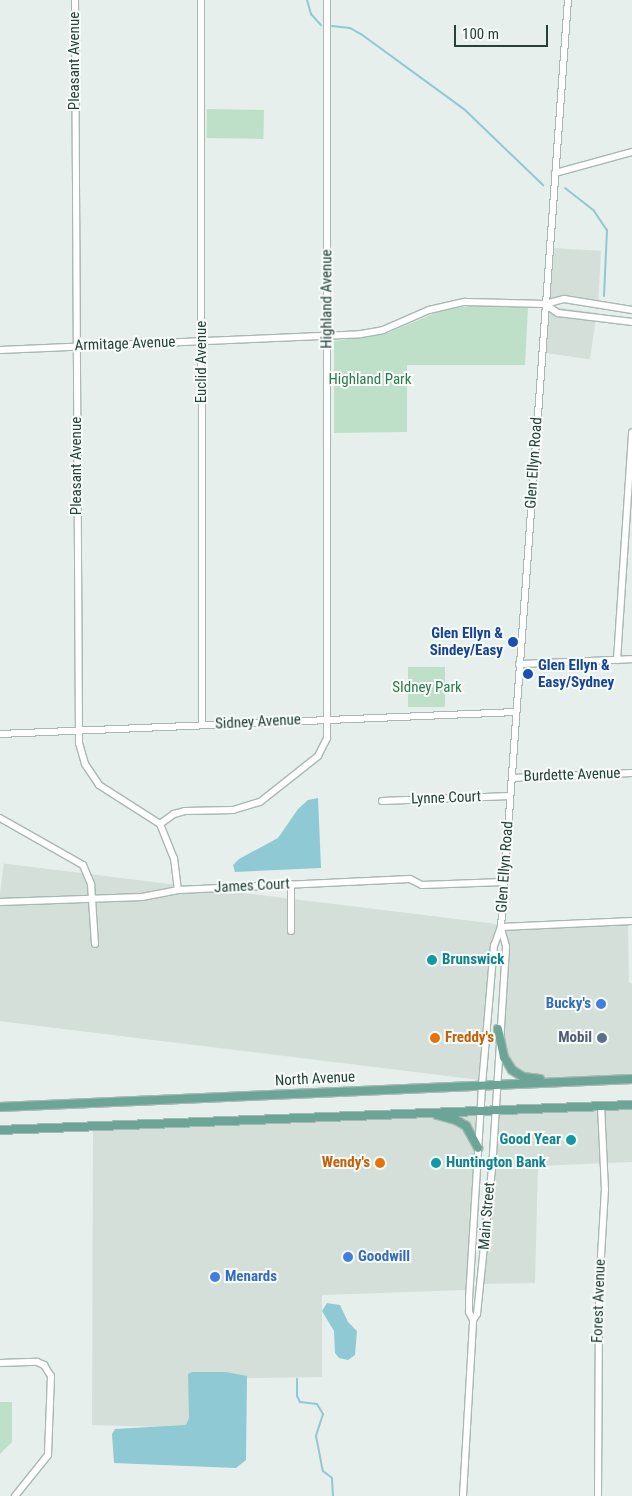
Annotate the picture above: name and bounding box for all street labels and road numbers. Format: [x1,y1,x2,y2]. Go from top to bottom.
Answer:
street label: Pleasant Avenue [66,12,84,110]
street label: Highland Avenue [318,249,336,349]
street label: Euclid Avenue [193,321,211,403]
street label: Armitage Avenue [74,333,176,355]
street label: Pleasant Avenue [68,417,86,515]
street label: Glen Ellyn Road [522,417,546,509]
street label: Sidney Avenue [215,711,301,733]
street label: Burdette Avenue [523,764,621,786]
street label: Lynne Court [411,788,481,808]
street label: Glen Ellyn Road [493,821,517,913]
street label: James Court [214,875,290,897]
street label: North Avenue [275,1068,355,1090]
street label: Main Street [475,1181,499,1251]
street label: Forest Avenue [589,1259,609,1343]

